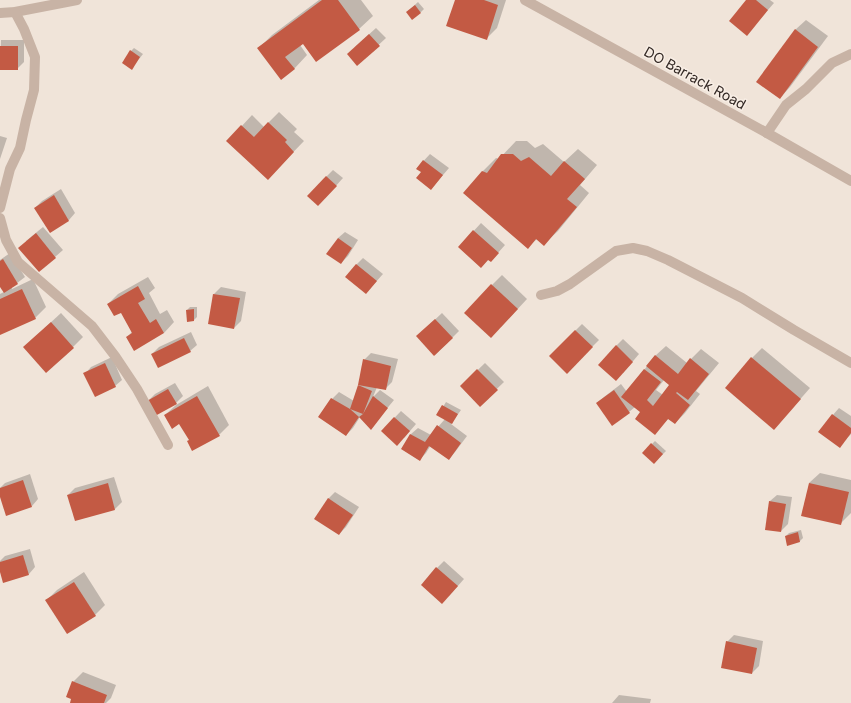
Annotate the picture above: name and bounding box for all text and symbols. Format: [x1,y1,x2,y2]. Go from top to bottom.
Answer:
street label: DO Barrack Road [641,43,749,113]

